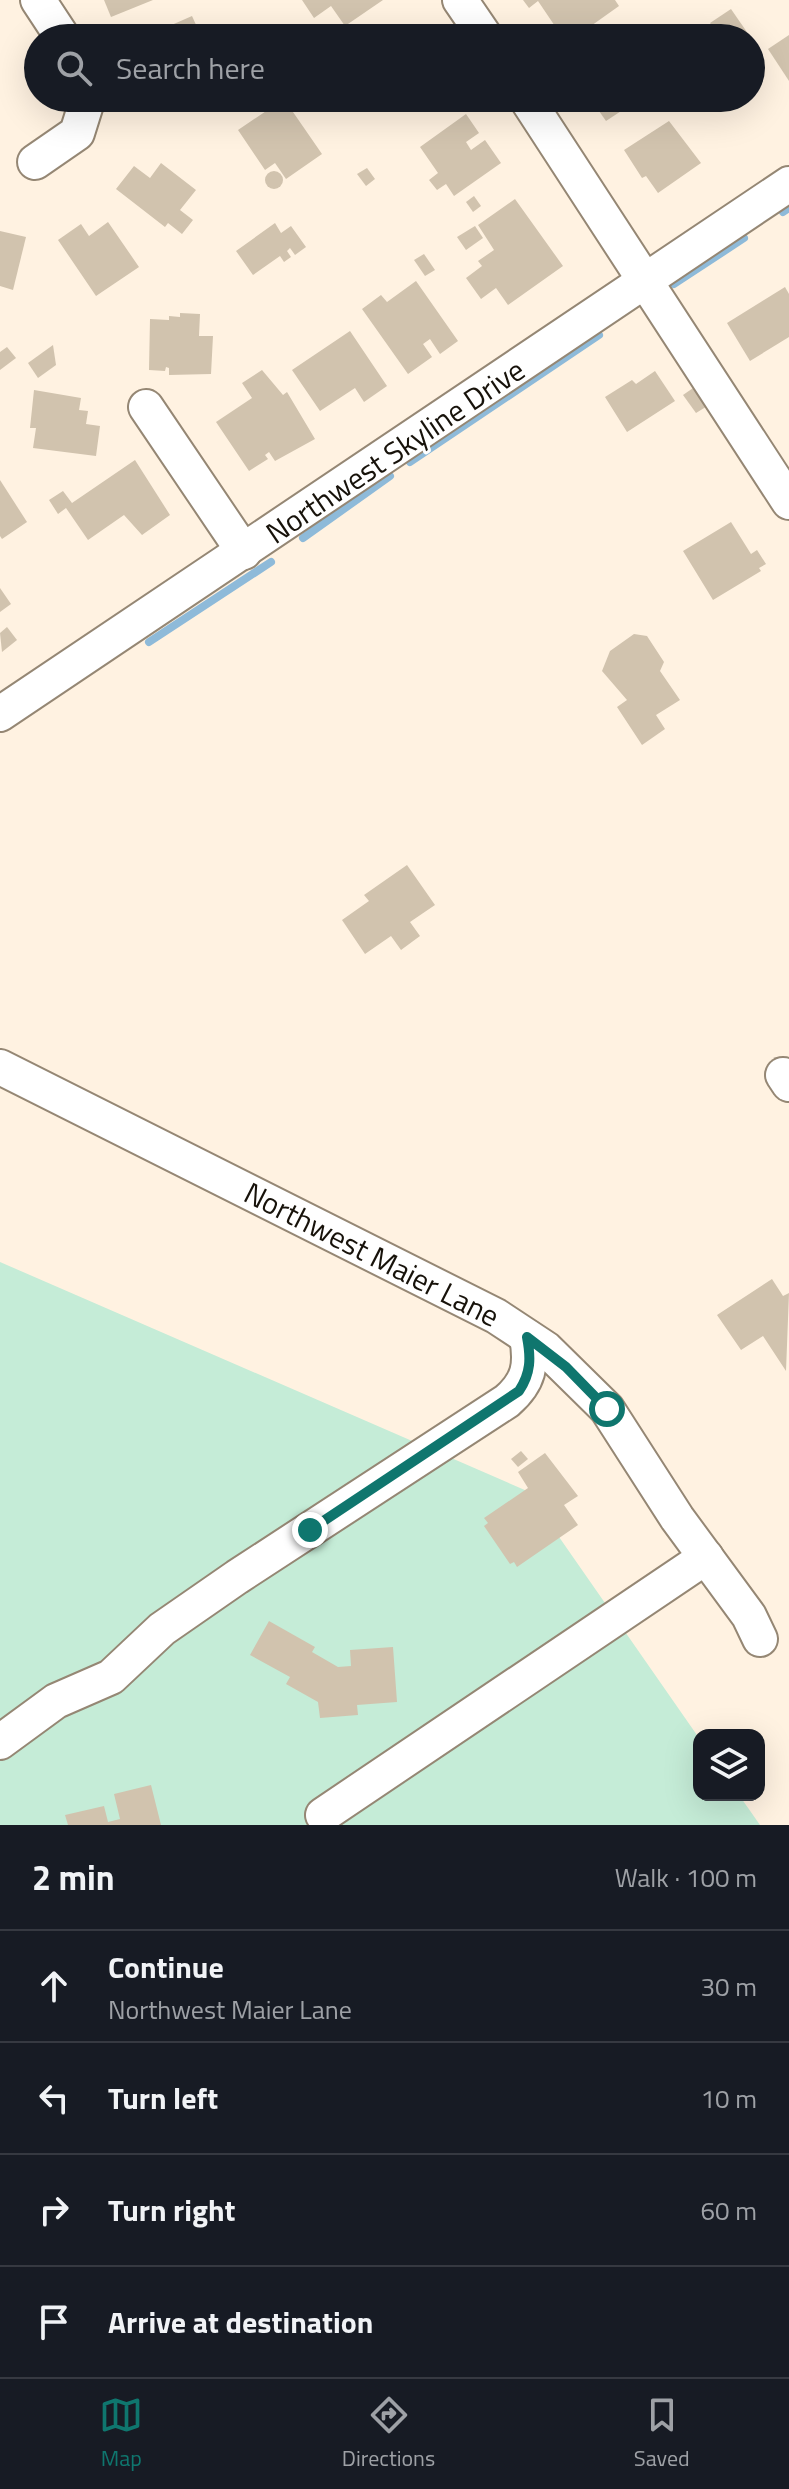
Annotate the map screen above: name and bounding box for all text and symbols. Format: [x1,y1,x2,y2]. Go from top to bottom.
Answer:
search box [24,24,765,112]
text: Search here [116,45,265,91]
icon: search [52,46,96,90]
street label: Northwest Skyline Drive [256,347,534,555]
street label: Northwest Maier Lane [236,1170,508,1338]
route start [589,1391,625,1427]
route end [292,1512,328,1548]
map controls [693,1729,765,1801]
button: layers [693,1729,765,1801]
text: 2 min [32,1851,115,1903]
text: Walk · 100 m [615,1858,757,1897]
text: Continue [108,1944,224,1990]
icon: ahead [32,1964,76,2008]
text: 30 m [700,1967,757,2006]
text: Northwest Maier Lane [108,1990,352,2029]
text: Turn left [108,2075,218,2121]
icon: left [32,2076,76,2120]
text: 10 m [700,2079,757,2118]
text: Turn right [108,2187,236,2233]
icon: right [32,2188,76,2232]
text: 60 m [700,2191,757,2230]
text: Arrive at destination [108,2299,373,2345]
icon: arrive [32,2300,76,2344]
tab: Map [99,2393,143,2475]
tab: Directions [342,2393,435,2475]
tab: Saved [634,2393,690,2475]

